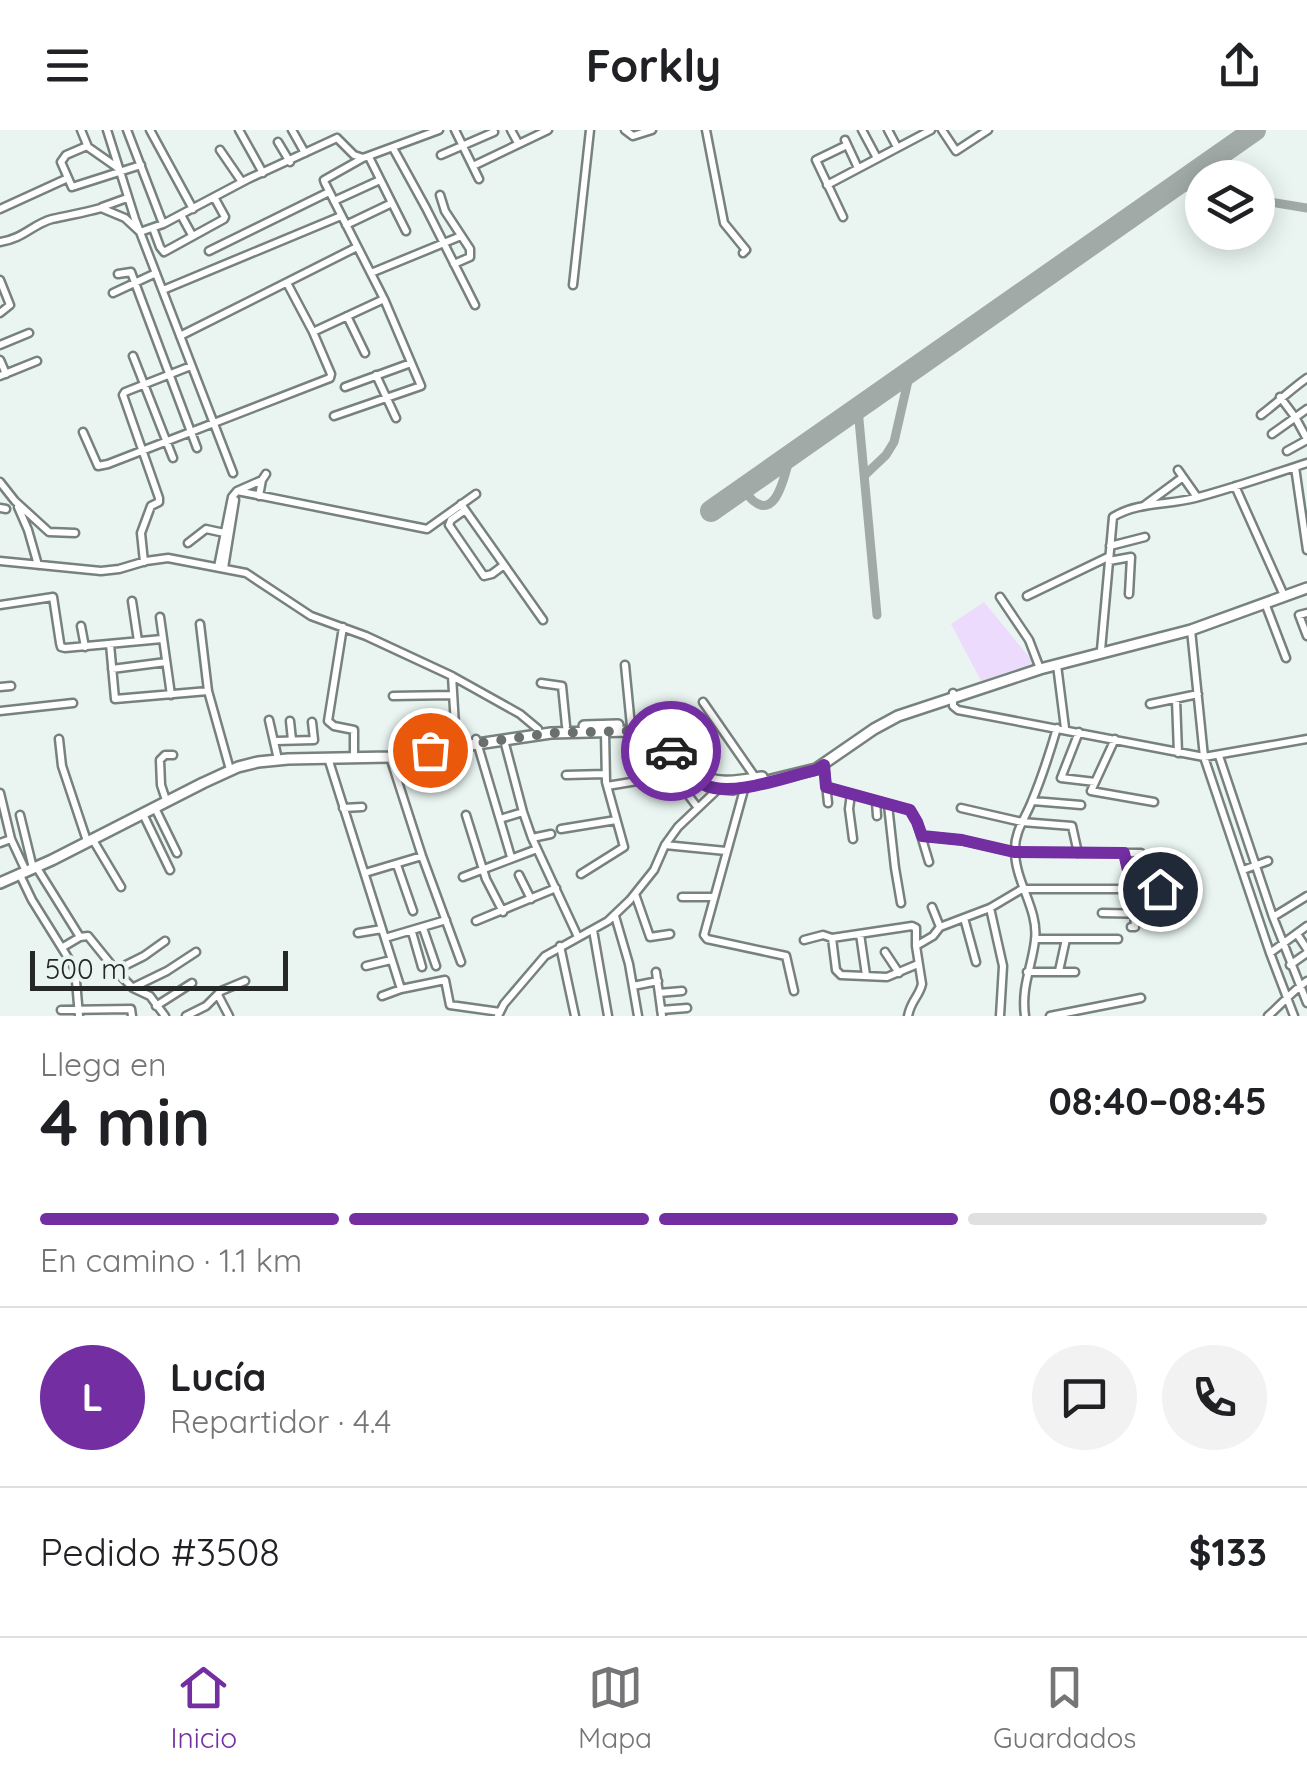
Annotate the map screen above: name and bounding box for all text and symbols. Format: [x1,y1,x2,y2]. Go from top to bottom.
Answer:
text: Forkly [586,37,721,93]
icon: menu [40,38,95,93]
icon: share [1212,38,1267,93]
map controls [1185,160,1275,250]
button: layers [1185,160,1275,250]
courier [621,701,721,801]
pin [388,708,473,793]
icon: bag [403,723,458,778]
icon: car [644,724,699,779]
pin [1118,847,1203,932]
icon: home [1133,862,1188,917]
scale bar [30,946,288,990]
text: 500 m [45,951,127,986]
text: Llega en [40,1044,167,1084]
text: 08:40–08:45 [1048,1077,1267,1125]
text: 4 min [40,1081,210,1162]
text: En camino · 1.1 km [40,1240,302,1280]
button: chat [1032,1345,1137,1450]
button: phone [1162,1345,1267,1450]
text: Lucía [170,1353,266,1401]
text: L [82,1373,103,1421]
text: Repartidor · 4.4 [170,1401,391,1441]
text: Pedido #3508 [40,1528,280,1576]
text: $133 [1189,1528,1267,1576]
tab: Inicio [170,1660,237,1755]
tab: Mapa [578,1660,652,1755]
tab: Guardados [993,1660,1137,1755]

